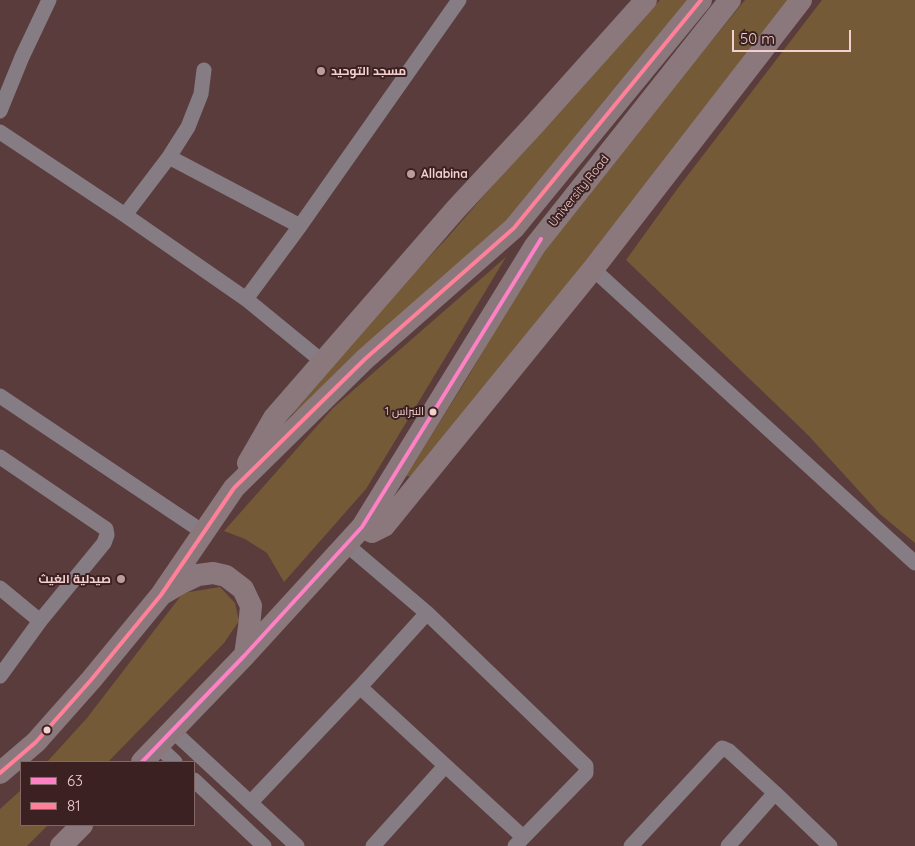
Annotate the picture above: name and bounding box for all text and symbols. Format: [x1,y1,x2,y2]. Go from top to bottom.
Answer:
scale bar [735,20,854,52]
text: 50 m [740,29,775,48]
place label: مسجد التوحيد [331,64,406,78]
marker: مسجد التوحيد [315,65,327,77]
street label: University Road [546,152,612,230]
place label: Allabina [421,167,468,181]
marker: Allabina [405,168,417,180]
place label: النبراس 1 [385,405,424,419]
marker: النبراس 1 [428,407,438,417]
place label: صيدلية الغيث [38,572,111,586]
marker: صيدلية الغيث [115,573,127,585]
unlabelled marker [42,725,52,735]
legend [20,761,195,826]
text: 63 [67,771,83,790]
text: 81 [67,796,81,815]

